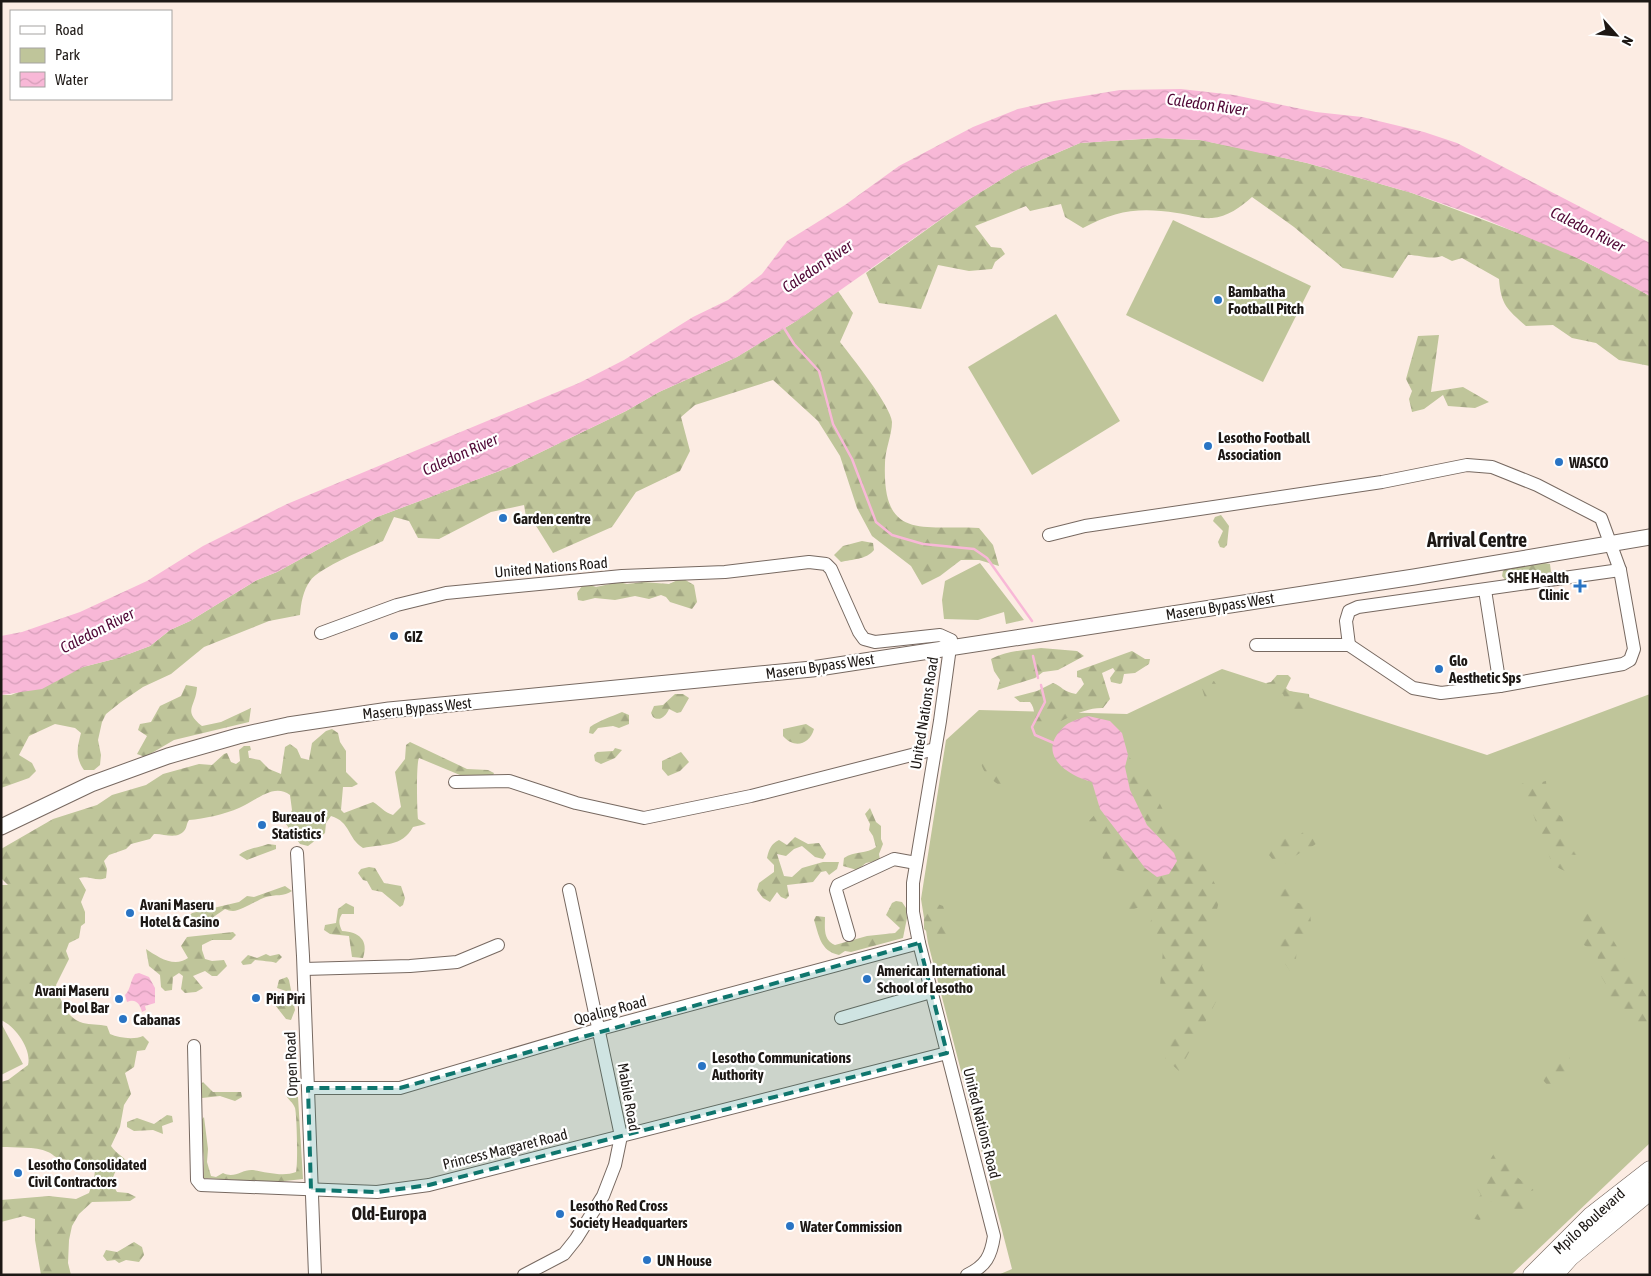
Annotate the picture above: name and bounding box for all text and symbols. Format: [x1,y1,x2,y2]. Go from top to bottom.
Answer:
legend [10,10,172,100]
north arrow [1591,10,1641,60]
text: Road [55,21,84,38]
text: N [1619,34,1637,48]
text: Park [55,46,80,63]
text: Water [55,71,88,88]
water label: Caledon River [1166,89,1249,119]
water label: Caledon River [1548,203,1629,256]
water label: Caledon River [778,235,857,296]
place label: Bambatha Football Pitch [1228,283,1304,317]
marker: Bambatha Football Pitch [1212,294,1224,306]
water label: Caledon River [419,429,502,479]
place label: Lesotho Football Association [1217,429,1311,463]
marker: Lesotho Football Association [1202,440,1214,452]
place label: WASCO [1568,454,1609,471]
marker: WASCO [1553,456,1565,468]
place label: Garden centre [513,510,591,527]
marker: Garden centre [497,512,509,524]
district label: Arrival Centre [1426,528,1527,551]
street label: United Nations Road [494,554,608,580]
place label: SHE Health Clinic [1507,569,1569,603]
marker: SHE Health Clinic [1573,579,1587,593]
street label: Maseru Bypass West [1164,589,1276,623]
water label: Caledon River [57,603,138,656]
place label: GIZ [404,628,423,645]
marker: GIZ [388,630,400,642]
street label: Maseru Bypass West [764,650,876,682]
place label: Glo Aesthetic Sps [1448,652,1522,686]
street label: United Nations Road [907,656,941,770]
marker: Glo Aesthetic Sps [1433,663,1445,675]
street label: Maseru Bypass West [362,694,472,722]
place label: Bureau of Statistics [272,808,326,842]
marker: Bureau of Statistics [256,819,268,831]
place label: Avani Maseru Hotel & Casino [139,896,219,930]
marker: Avani Maseru Hotel & Casino [124,907,136,919]
place label: American International School of Lesotho [876,962,1007,996]
marker: American International School of Lesotho [861,973,873,985]
place label: Avani Maseru Pool Bar [34,982,110,1016]
place label: Piri Piri [266,990,305,1007]
marker: Piri Piri [250,992,262,1004]
street label: Qoaling Road [572,992,648,1028]
marker: Avani Maseru Pool Bar [113,993,125,1005]
place label: Cabanas [133,1011,181,1028]
marker: Cabanas [117,1013,129,1025]
street label: Orpen Road [281,1031,301,1097]
place label: Lesotho Communications Authority [711,1049,852,1083]
marker: Lesotho Communications Authority [696,1060,708,1072]
street label: Mabile Road [615,1062,643,1132]
street label: United Nations Road [960,1066,1004,1180]
street label: Princess Margaret Road [441,1125,569,1173]
place label: Lesotho Consolidated Civil Contractors [28,1156,147,1190]
marker: Lesotho Consolidated Civil Contractors [12,1167,24,1179]
street label: Mpilo Boulevard [1550,1185,1628,1257]
place label: Lesotho Red Cross Society Headquarters [570,1197,688,1231]
district label: Old-Europa [351,1203,427,1224]
marker: Lesotho Red Cross Society Headquarters [554,1208,566,1220]
place label: Water Commission [799,1218,902,1235]
marker: Water Commission [784,1220,796,1232]
place label: UN House [657,1252,712,1269]
marker: UN House [641,1254,653,1266]

